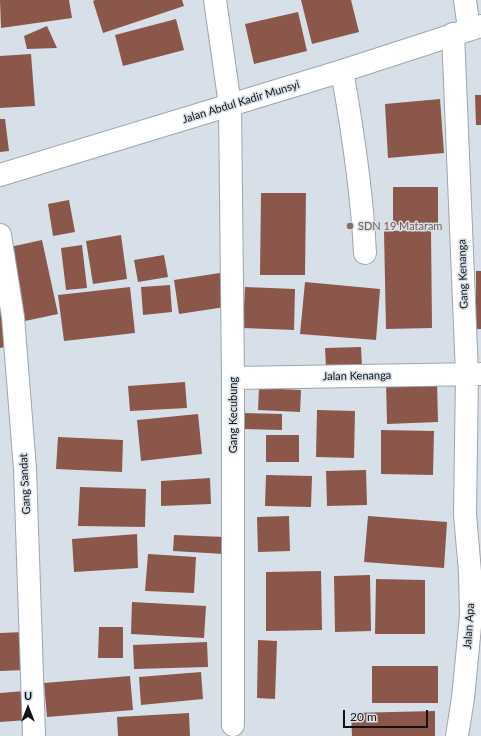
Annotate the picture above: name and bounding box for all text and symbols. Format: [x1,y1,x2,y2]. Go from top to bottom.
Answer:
street label: Jalan Abdul Kadir Munsyi [181,78,301,126]
place label: SDN 19 Mataram [358,219,442,233]
marker: SDN 19 Mataram [345,221,355,231]
street label: Gang Kenanga [455,239,471,309]
street label: Jalan Kenanga [323,369,391,383]
street label: Gang Kecubung [226,377,240,453]
street label: Gang Sandat [17,453,33,515]
street label: Jalan Apa [461,603,477,649]
north arrow [8,688,48,728]
text: U [24,689,32,702]
scale bar [345,702,430,728]
text: 20 m [350,709,377,724]

